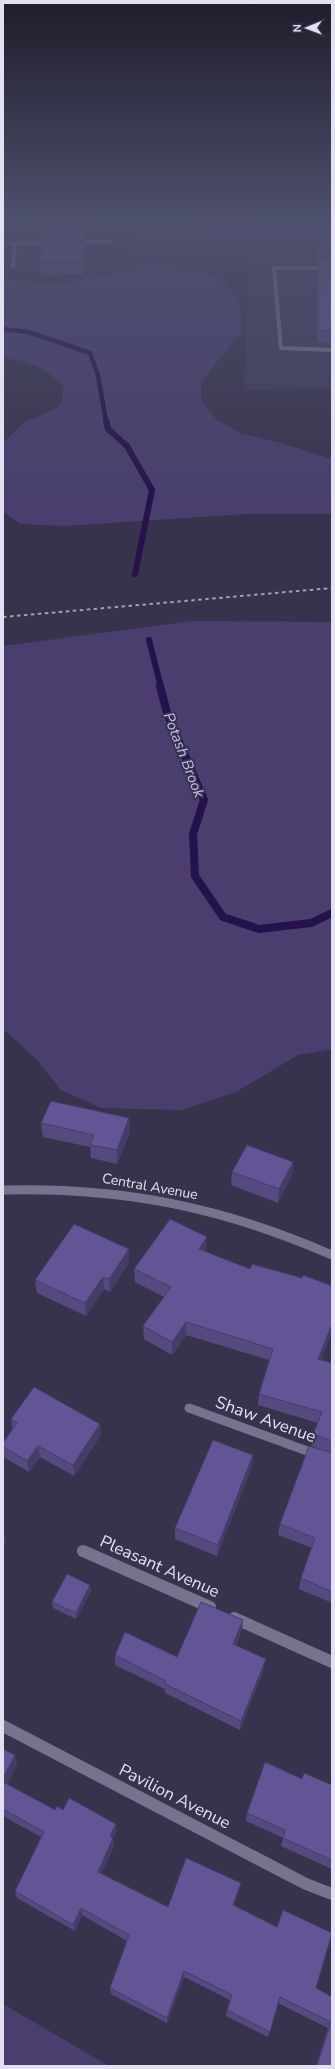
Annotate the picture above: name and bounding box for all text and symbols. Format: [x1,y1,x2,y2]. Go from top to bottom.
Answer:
north arrow [287,8,327,48]
text: N [290,24,305,32]
water label: Potash Brook [159,709,210,801]
street label: Central Avenue [101,1169,199,1204]
street label: Shaw Avenue [212,1391,319,1448]
street label: Pleasant Avenue [96,1530,223,1603]
street label: Pavilion Avenue [115,1758,234,1834]

